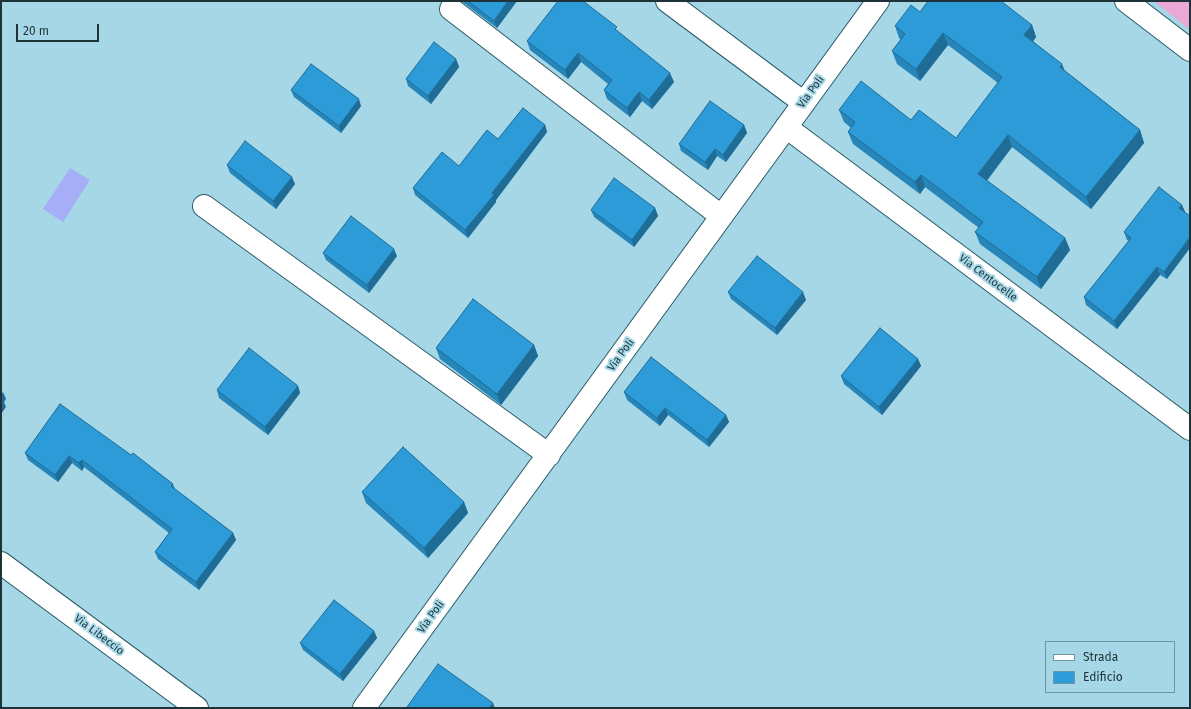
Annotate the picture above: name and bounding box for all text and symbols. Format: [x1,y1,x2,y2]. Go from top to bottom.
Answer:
scale bar [18,16,101,42]
text: 20 m [23,24,49,38]
street label: Via Poli [795,73,827,111]
street label: Via Centocelle [956,252,1020,304]
street label: Via Poli [605,336,637,374]
street label: Via Poli [415,598,447,636]
street label: Via Libeccio [71,612,127,658]
legend [1045,641,1175,693]
text: Strada [1083,650,1118,664]
text: Edificio [1083,670,1123,684]

